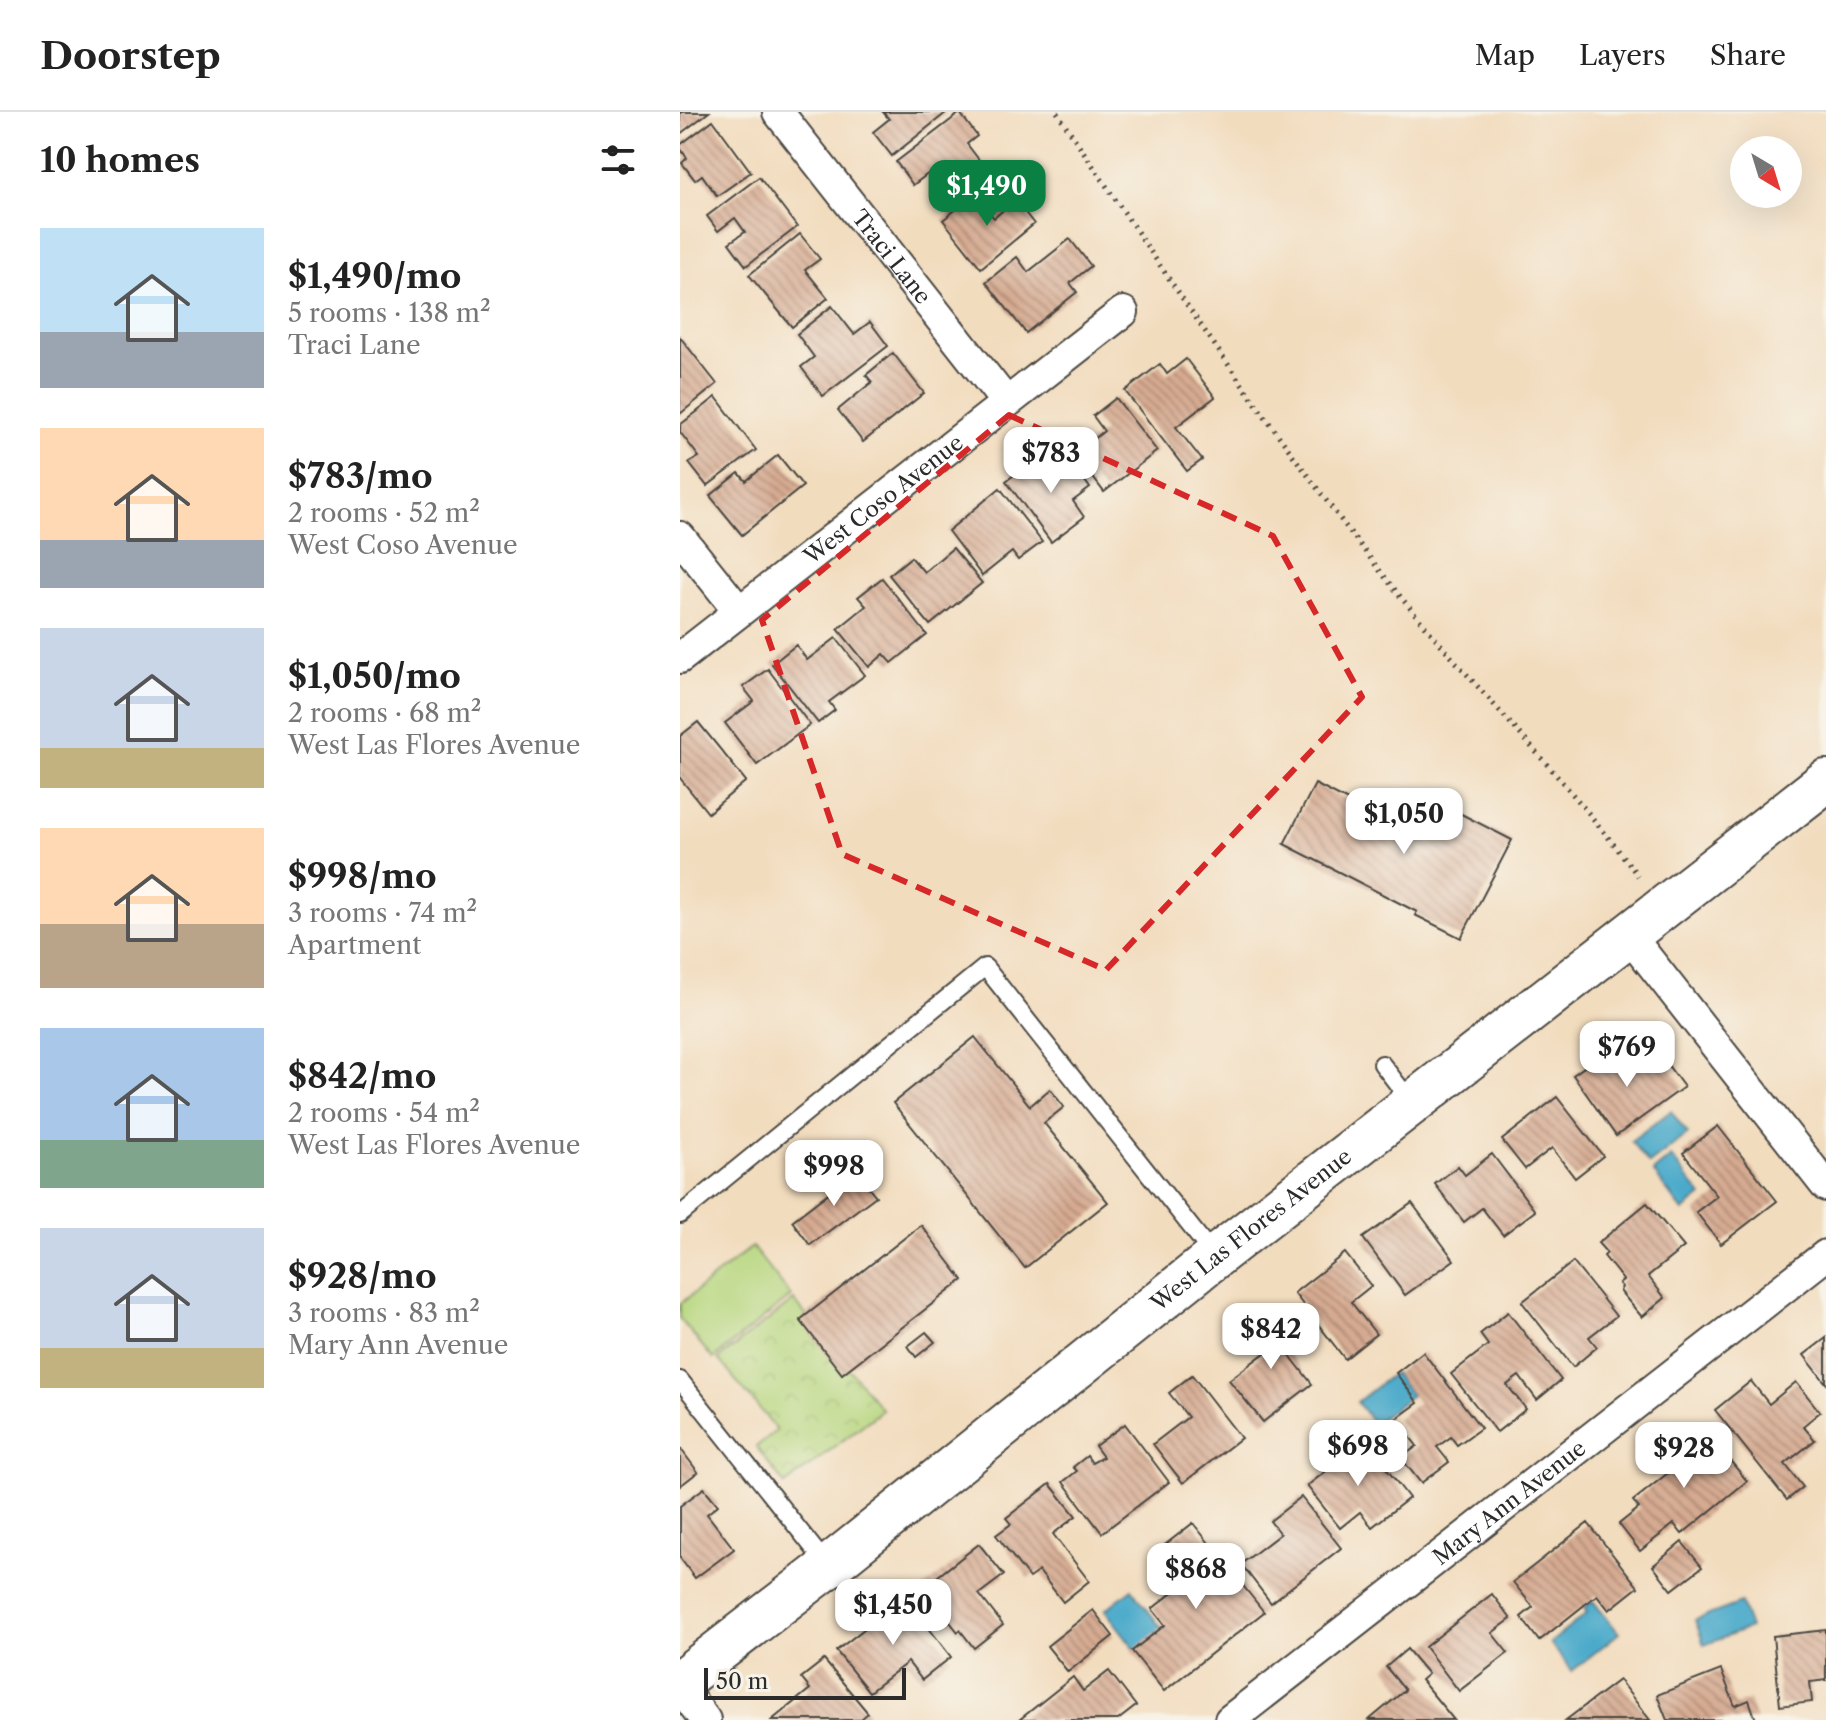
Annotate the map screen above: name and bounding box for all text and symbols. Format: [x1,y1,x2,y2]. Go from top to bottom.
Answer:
text: Doorstep [40,32,221,79]
text: Map [1475,38,1535,72]
text: Layers [1579,38,1666,72]
text: Share [1710,38,1786,72]
north arrow [1730,136,1802,208]
map controls [1730,136,1802,208]
icon: filters [596,138,640,182]
text: 10 homes [40,139,200,181]
pin: $1,490 [922,160,1052,228]
text: $1,490 [947,170,1027,202]
street label: Traci Lane [846,205,937,309]
text: $1,490/mo [288,255,461,297]
icon: home [104,260,200,356]
text: 5 rooms · 138 m² [288,297,491,329]
text: Traci Lane [288,329,421,361]
pin: $783 [1004,427,1098,495]
street label: West Coso Avenue [798,429,969,571]
text: $783 [1022,437,1080,469]
text: $783/mo [288,455,433,497]
icon: home [104,460,200,556]
text: 2 rooms · 52 m² [288,497,480,529]
text: West Coso Avenue [288,529,518,561]
text: $1,050/mo [288,655,461,697]
icon: home [104,660,200,756]
text: 2 rooms · 68 m² [288,697,481,729]
text: West Las Flores Avenue [288,729,580,761]
pin: $1,050 [1339,788,1469,856]
text: $1,050 [1364,798,1444,830]
text: $998/mo [288,855,437,897]
icon: home [104,860,200,956]
text: 3 rooms · 74 m² [288,897,477,929]
text: Apartment [288,929,421,961]
pin: $769 [1580,1021,1674,1089]
text: $769 [1598,1031,1656,1063]
text: $842/mo [288,1055,436,1097]
icon: home [104,1060,200,1156]
text: 2 rooms · 54 m² [288,1097,480,1129]
text: West Las Flores Avenue [288,1129,580,1161]
pin: $998 [787,1140,881,1208]
street label: West Las Flores Avenue [1145,1143,1357,1318]
text: $998 [803,1150,865,1182]
text: $928/mo [288,1255,437,1297]
icon: home [104,1260,200,1356]
text: 3 rooms · 83 m² [288,1297,480,1329]
pin: $842 [1224,1303,1318,1371]
text: $842 [1240,1313,1302,1345]
text: Mary Ann Avenue [288,1329,508,1361]
pin: $698 [1311,1420,1405,1488]
pin: $928 [1637,1422,1731,1490]
text: $698 [1327,1430,1389,1462]
text: $928 [1653,1432,1715,1464]
street label: Mary Ann Avenue [1428,1435,1591,1571]
pin: $868 [1149,1543,1243,1611]
text: $868 [1165,1553,1227,1585]
pin: $1,450 [828,1579,958,1647]
text: $1,450 [853,1589,933,1621]
scale bar [704,1664,906,1700]
text: 50 m [716,1668,768,1695]

